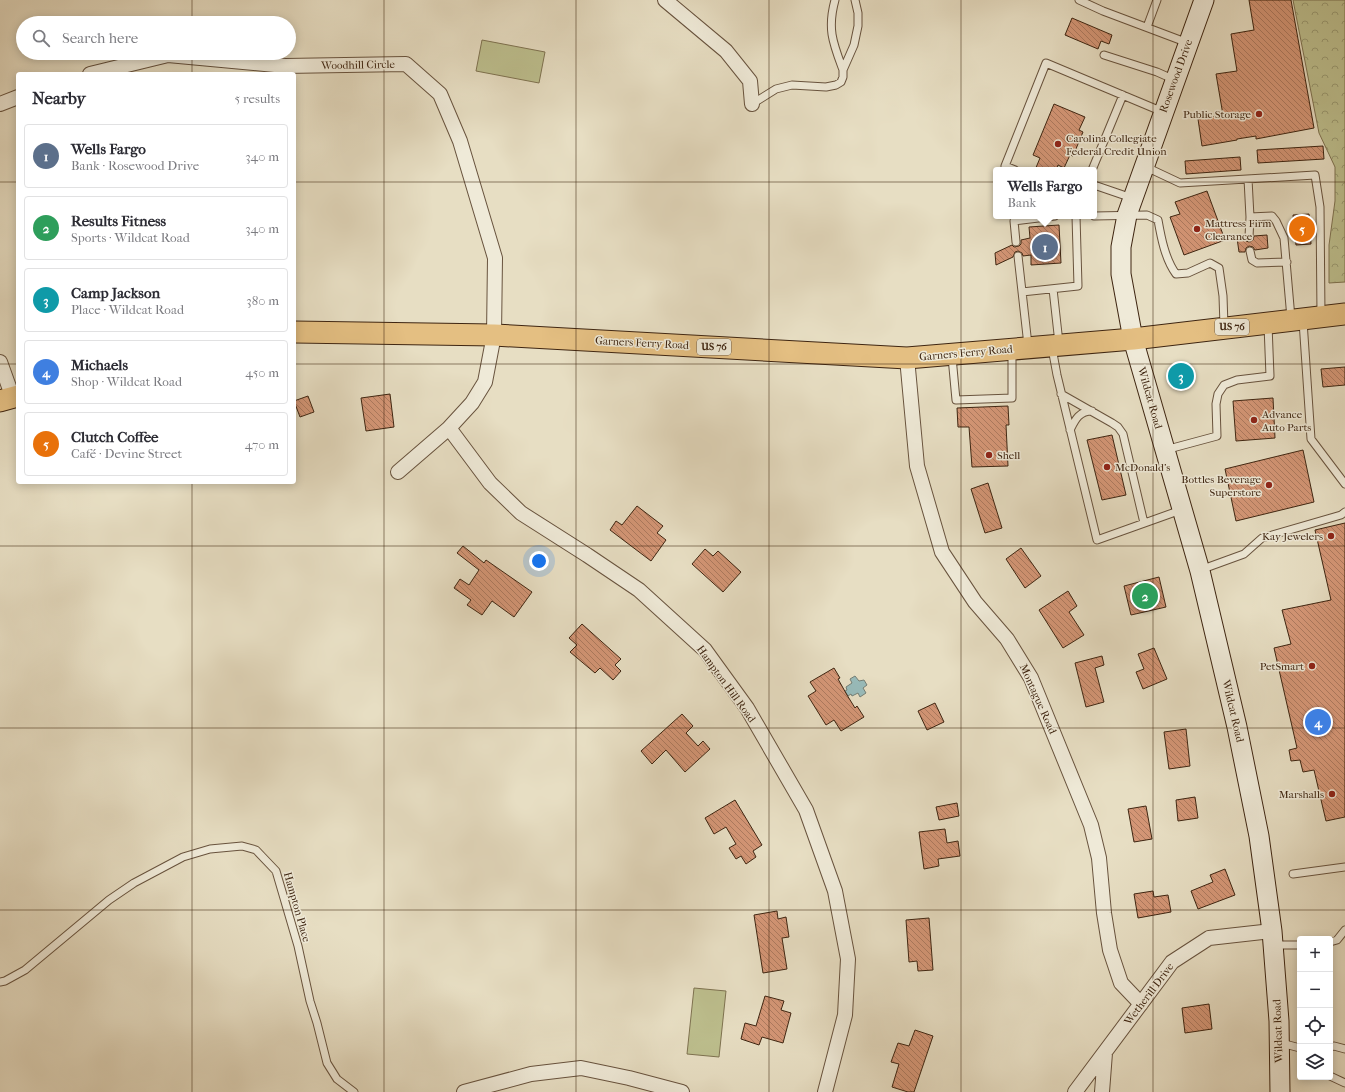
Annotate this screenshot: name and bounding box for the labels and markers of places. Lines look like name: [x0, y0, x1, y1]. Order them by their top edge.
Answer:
place label: Public Storage: [1183, 108, 1252, 121]
marker: Public Storage: [1254, 109, 1264, 119]
place label: Carolina Collegiate Federal Credit Union: [1066, 132, 1167, 158]
marker: Carolina Collegiate Federal Credit Union: [1053, 139, 1063, 149]
pin: 5: [1289, 214, 1315, 244]
place label: Mattress Firm Clearance: [1205, 217, 1272, 243]
marker: Mattress Firm Clearance: [1192, 224, 1202, 234]
pin: 1: [1032, 232, 1058, 262]
pin: 3: [1168, 361, 1194, 391]
place label: Advance Auto Parts: [1261, 408, 1311, 434]
marker: Advance Auto Parts: [1249, 415, 1259, 425]
place label: Shell: [997, 449, 1020, 462]
marker: Shell: [984, 450, 994, 460]
place label: McDonald's: [1115, 461, 1170, 474]
marker: McDonald's: [1102, 462, 1112, 472]
place label: Bottles Beverage Superstore: [1181, 473, 1262, 499]
marker: Bottles Beverage Superstore: [1264, 480, 1274, 490]
place label: Kay Jewelers: [1262, 530, 1323, 543]
marker: Kay Jewelers: [1326, 531, 1336, 541]
pin: 2: [1132, 581, 1158, 611]
place label: PetSmart: [1260, 660, 1304, 673]
marker: PetSmart: [1307, 661, 1317, 671]
pin: 4: [1305, 707, 1331, 737]
place label: Marshalls: [1279, 788, 1324, 801]
marker: Marshalls: [1327, 789, 1337, 799]

